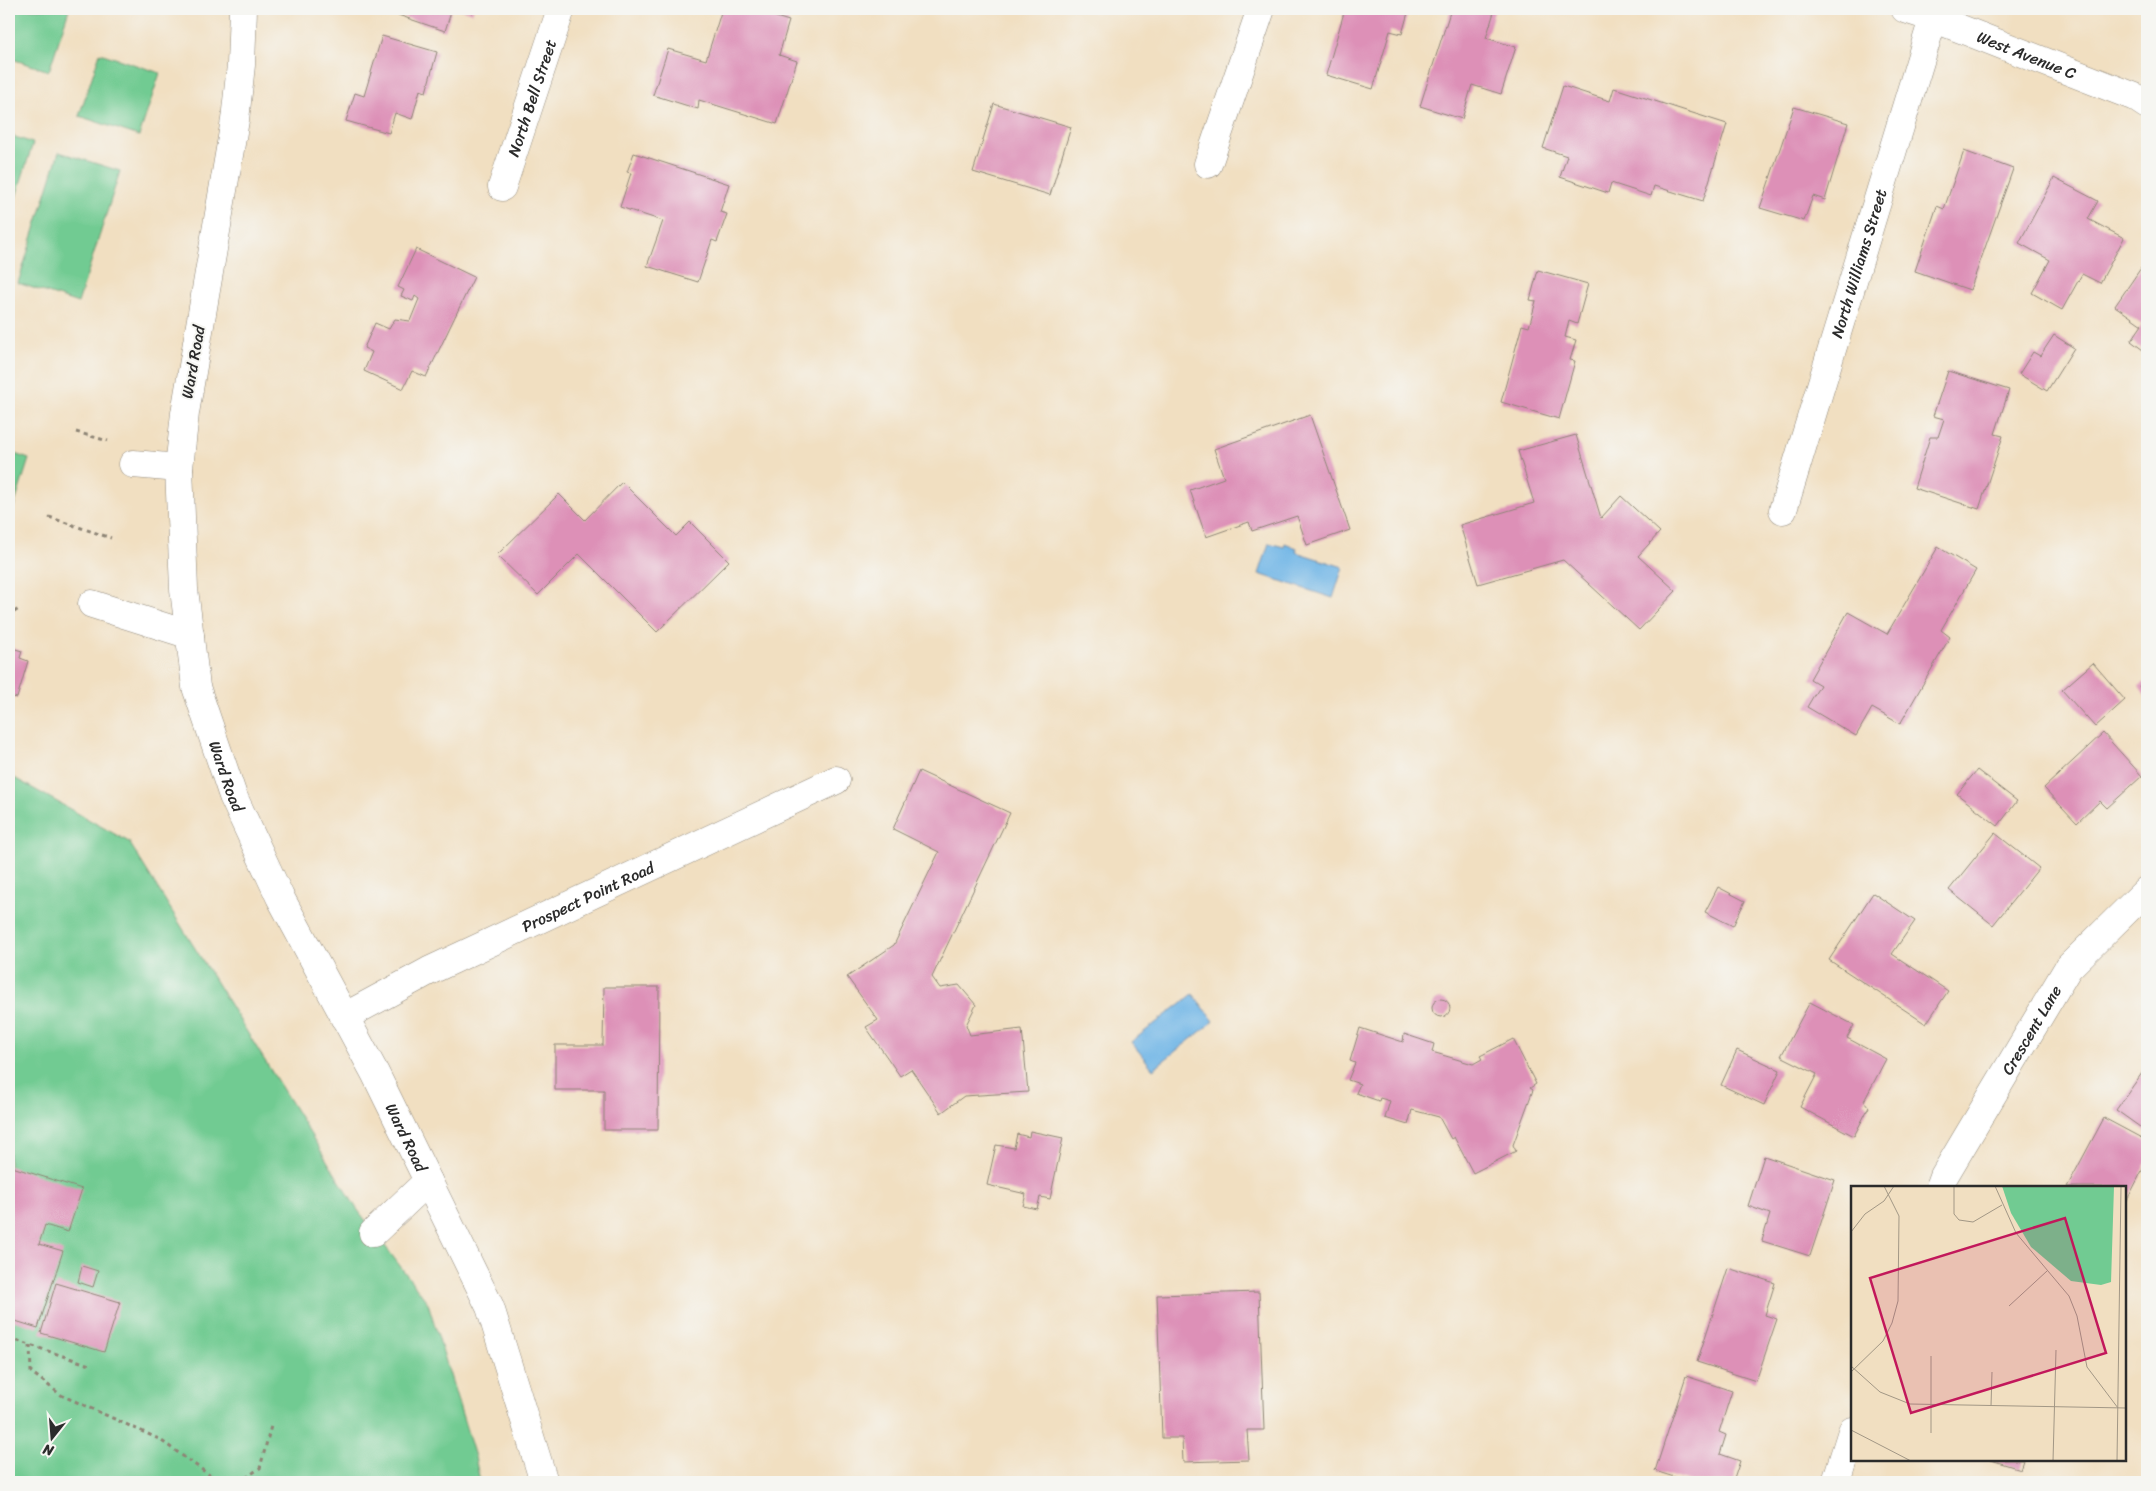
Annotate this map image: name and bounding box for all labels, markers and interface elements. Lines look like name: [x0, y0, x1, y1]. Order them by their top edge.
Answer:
street label: West Avenue C: [1973, 22, 2081, 87]
street label: North Bell Street: [499, 35, 565, 160]
street label: North Williams Street: [1822, 185, 1895, 342]
street label: Ward Road: [172, 322, 214, 401]
street label: Ward Road: [201, 737, 254, 818]
street label: Prospect Point Road: [516, 852, 660, 940]
street label: Crescent Lane: [1993, 979, 2069, 1080]
street label: Ward Road: [377, 1098, 437, 1178]
inset map: [1851, 1186, 2126, 1461]
north arrow: [28, 1414, 78, 1464]
text: N: [40, 1436, 58, 1464]

